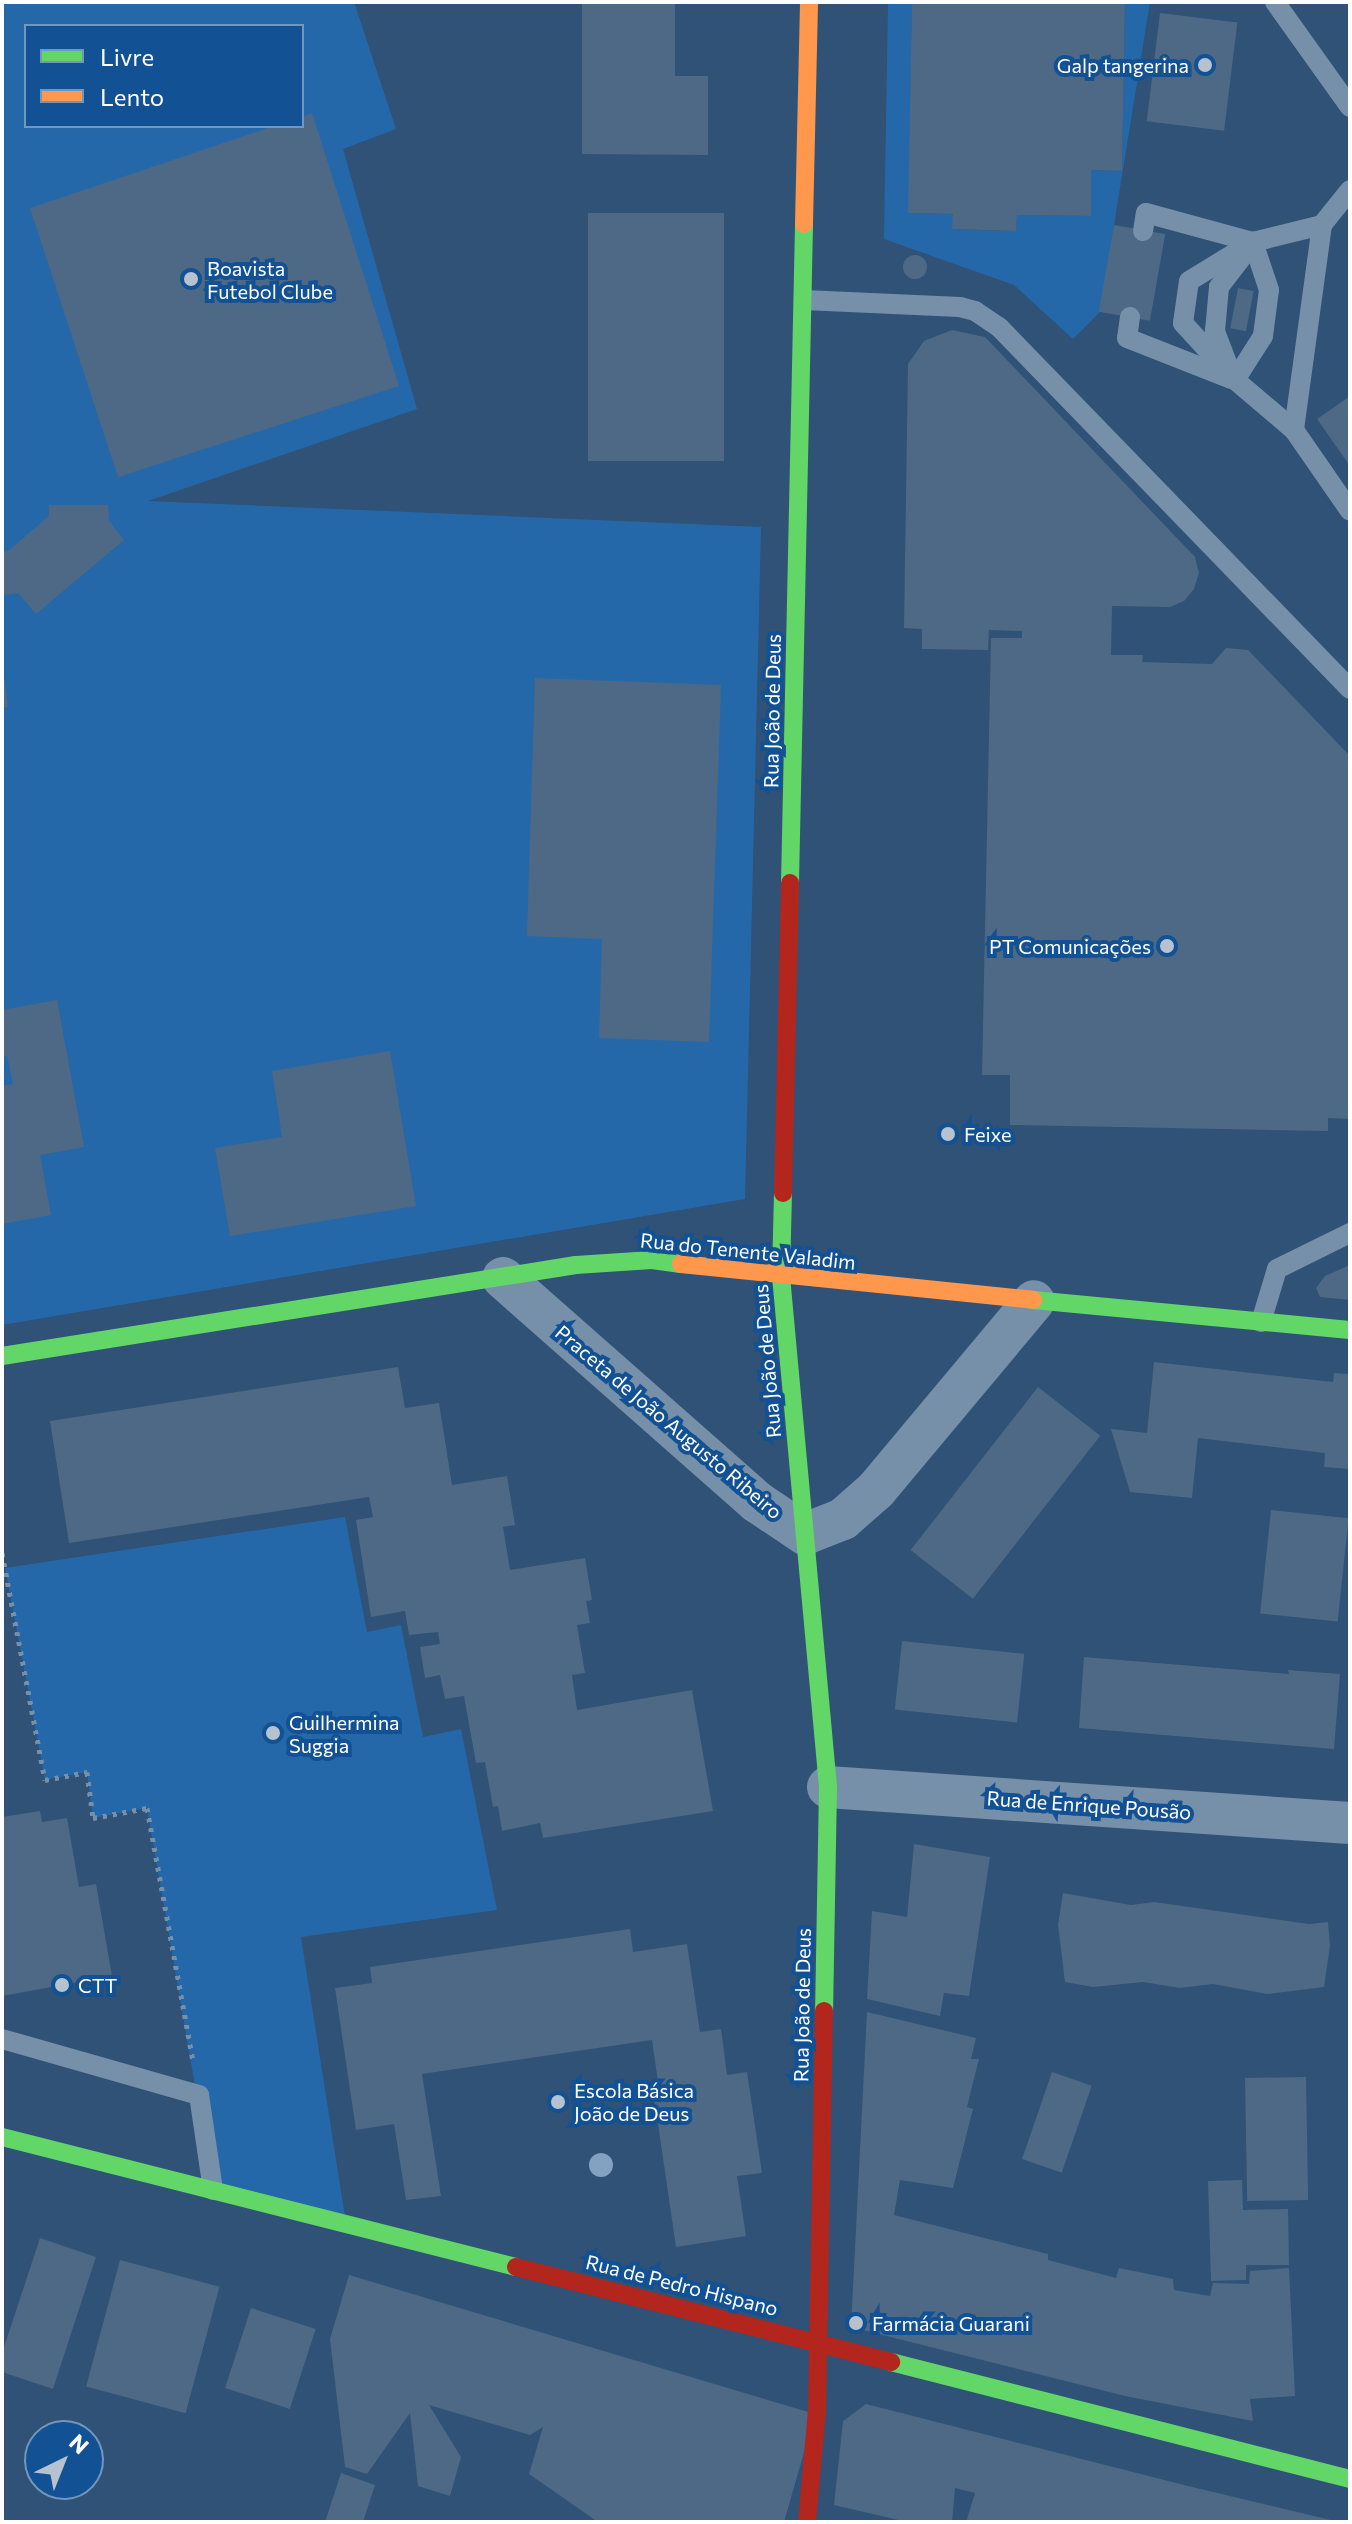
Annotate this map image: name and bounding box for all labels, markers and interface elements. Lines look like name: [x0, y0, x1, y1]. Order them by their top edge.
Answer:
legend: [24, 24, 304, 128]
text: Livre: [100, 42, 154, 71]
place label: Galp tangerina: [1057, 53, 1189, 77]
marker: Galp tangerina: [1196, 56, 1214, 74]
text: Lento: [100, 82, 164, 111]
place label: Boavista Futebol Clube: [207, 256, 333, 303]
marker: Boavista Futebol Clube: [182, 270, 200, 288]
street label: Rua João de Deus: [759, 634, 785, 788]
place label: PT Comunicações: [989, 934, 1151, 958]
marker: PT Comunicações: [1158, 937, 1176, 955]
place label: Feixe: [964, 1122, 1011, 1146]
marker: Feixe: [939, 1125, 957, 1143]
street label: Rua do Tenente Valadim: [639, 1228, 857, 1274]
street label: Rua João de Deus: [748, 1283, 786, 1439]
street label: Praceta de João Augusto Ribeiro: [551, 1320, 787, 1524]
place label: Guilhermina Suggia: [289, 1710, 400, 1757]
marker: Guilhermina Suggia: [264, 1724, 282, 1742]
street label: Rua de Enrique Pousão: [986, 1786, 1192, 1824]
street label: Rua João de Deus: [789, 1928, 815, 2082]
place label: CTT: [78, 1973, 117, 1997]
marker: CTT: [53, 1976, 71, 1994]
place label: Escola Básica João de Deus: [574, 2078, 694, 2125]
marker: Escola Básica João de Deus: [549, 2093, 567, 2111]
street label: Rua de Pedro Hispano: [583, 2249, 781, 2321]
place label: Farmácia Guarani: [872, 2311, 1030, 2335]
marker: Farmácia Guarani: [847, 2314, 865, 2332]
north arrow: [24, 2420, 104, 2500]
text: N: [64, 2428, 95, 2459]

